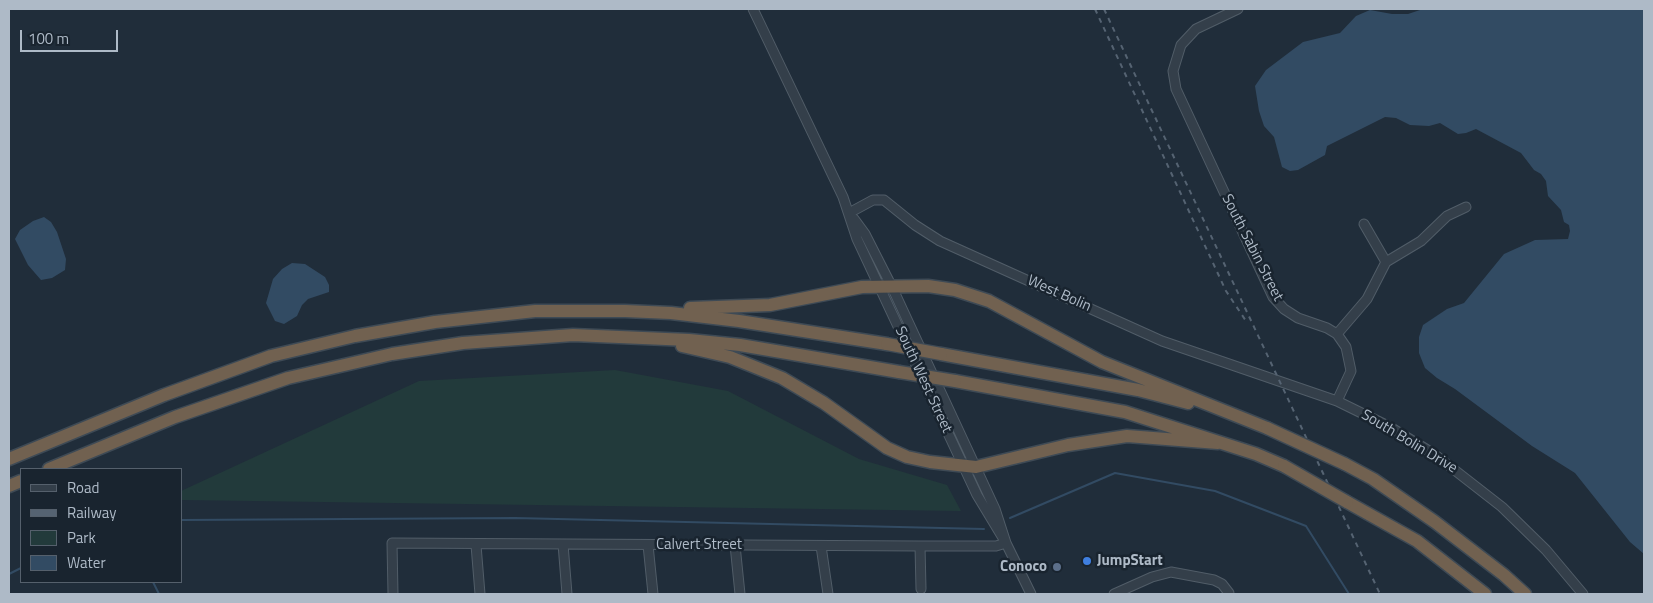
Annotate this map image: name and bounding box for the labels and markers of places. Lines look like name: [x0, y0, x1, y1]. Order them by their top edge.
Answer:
place label: JumpStart: [1097, 552, 1163, 570]
marker: JumpStart: [1081, 555, 1093, 567]
place label: Conoco: [1000, 558, 1047, 576]
marker: Conoco: [1051, 561, 1063, 573]

